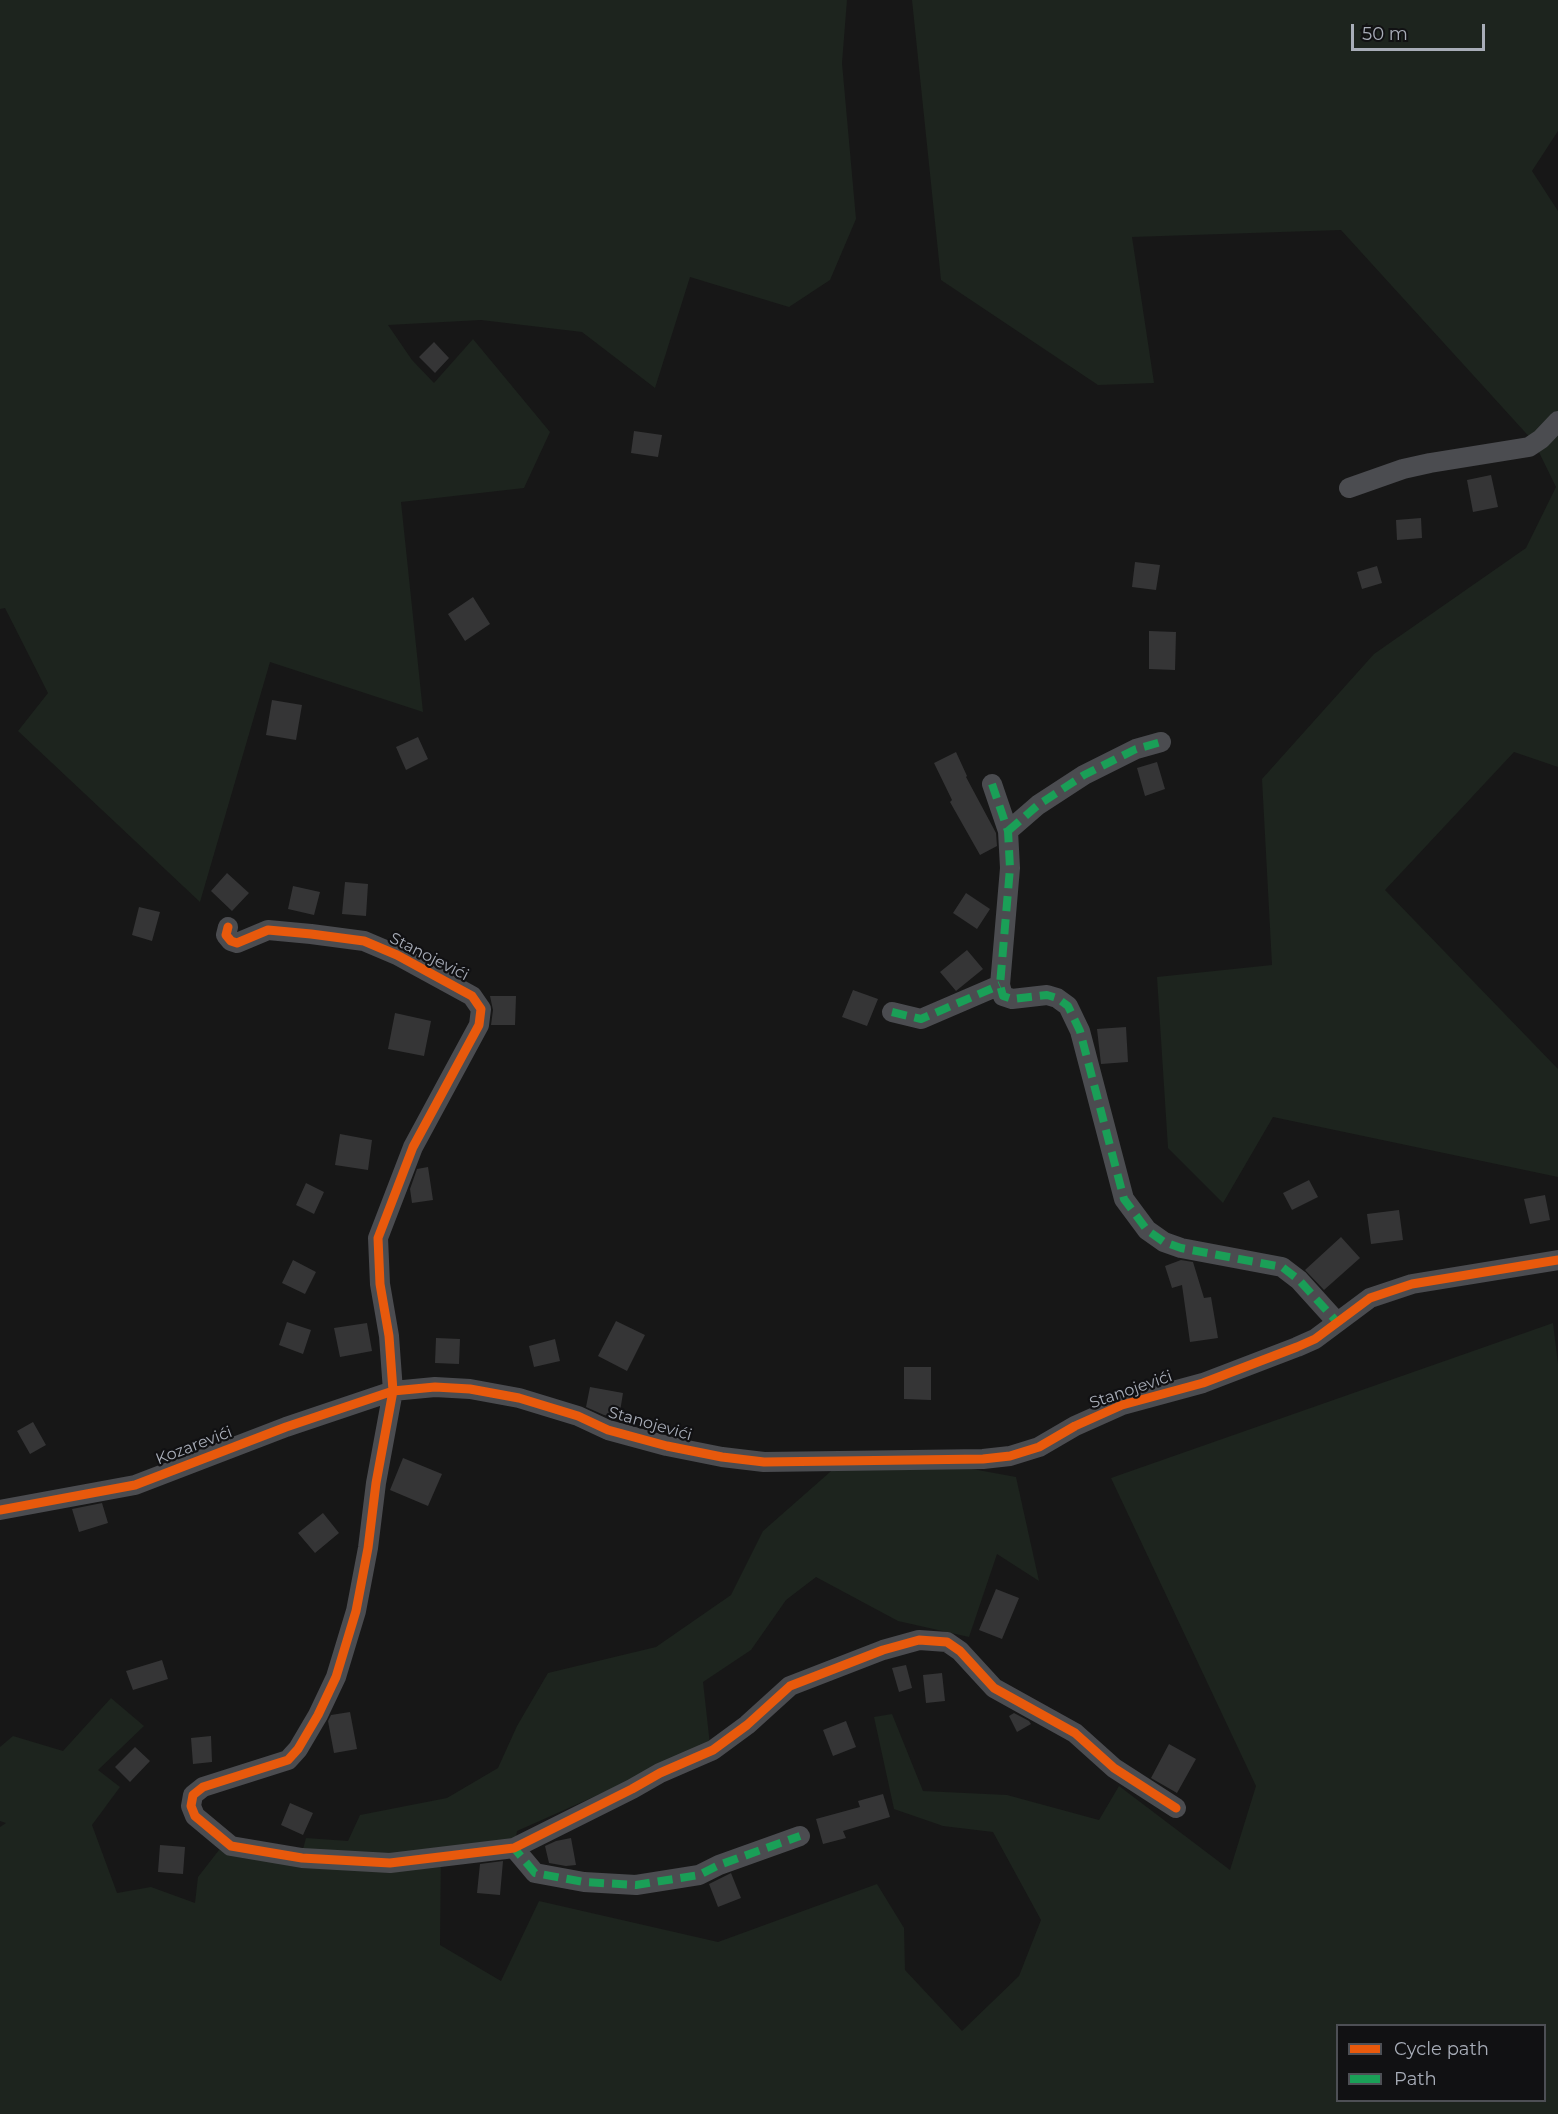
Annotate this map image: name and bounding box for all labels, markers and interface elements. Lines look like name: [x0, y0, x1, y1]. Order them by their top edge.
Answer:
scale bar: [1354, 12, 1488, 50]
text: 50 m: [1362, 23, 1408, 45]
street label: Stanojevići: [386, 929, 472, 985]
street label: Stanojevići: [1087, 1367, 1175, 1413]
street label: Stanojevići: [606, 1403, 694, 1445]
street label: Kozarevići: [153, 1423, 235, 1469]
legend: [1336, 2024, 1546, 2102]
text: Cycle path: [1394, 2038, 1489, 2060]
text: Path: [1394, 2068, 1437, 2090]

